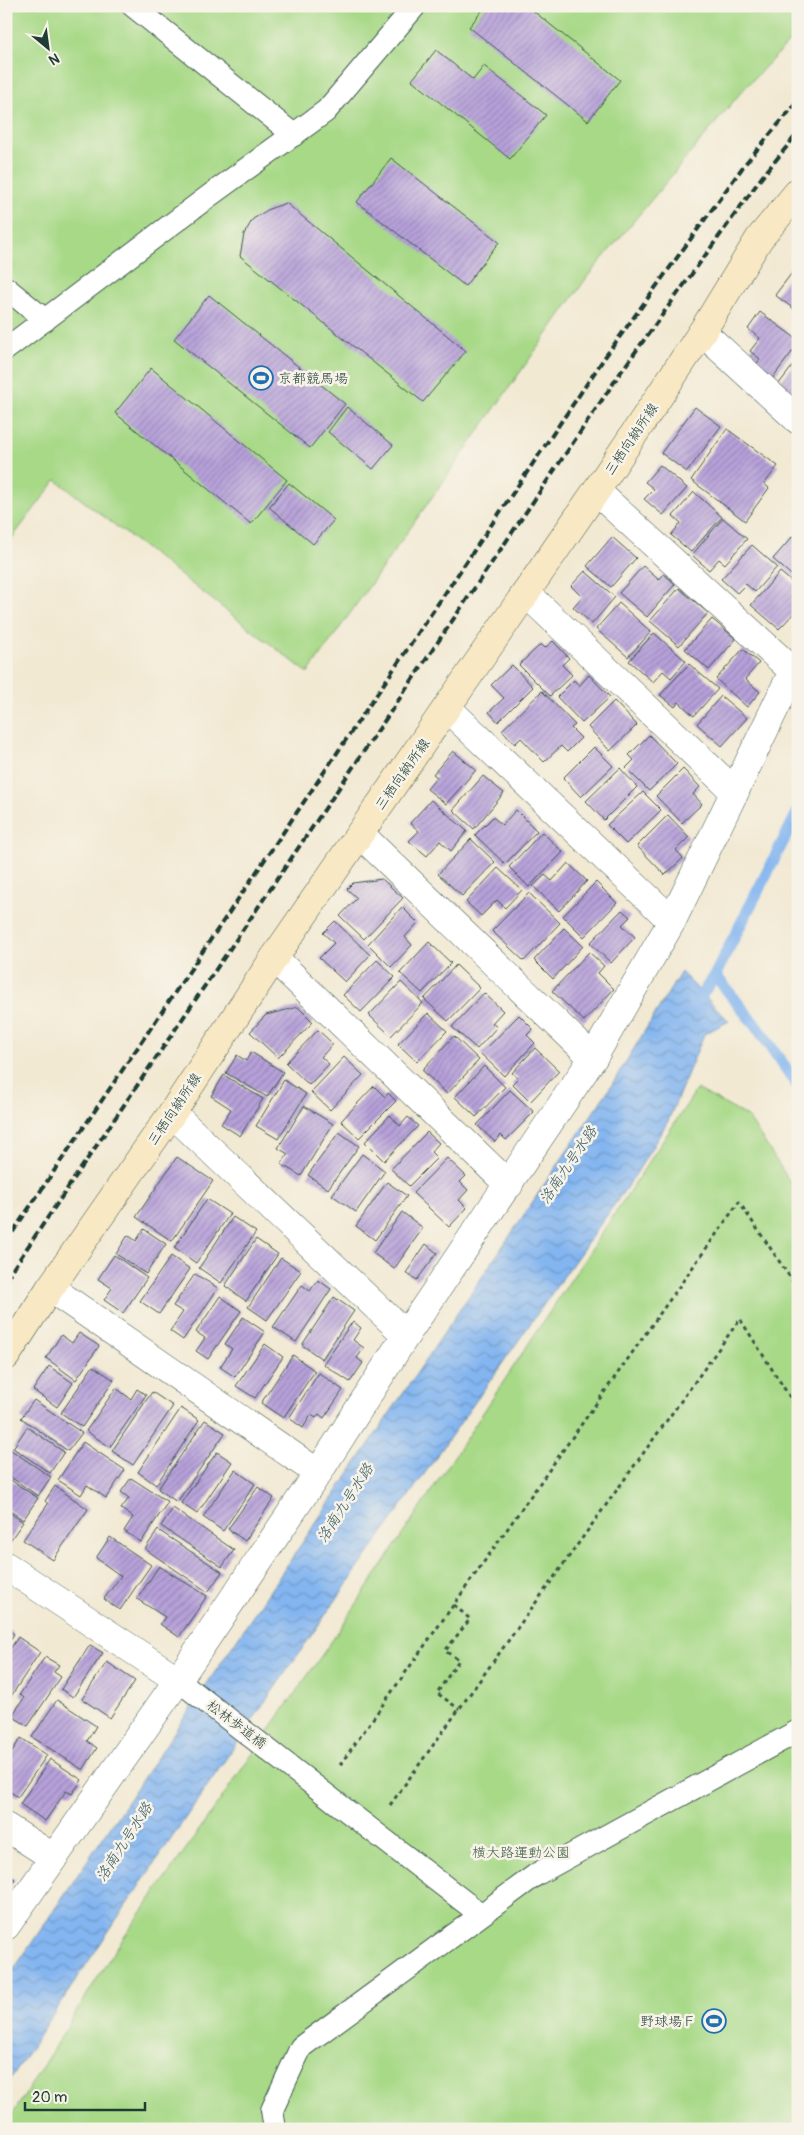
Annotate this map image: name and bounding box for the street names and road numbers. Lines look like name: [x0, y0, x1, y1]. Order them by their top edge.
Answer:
street label: 三栖向納所線: [601, 400, 662, 479]
street label: 三栖向納所線: [371, 735, 433, 814]
street label: 三栖向納所線: [144, 1070, 205, 1149]
street label: 松林歩道橋: [204, 1697, 270, 1752]

